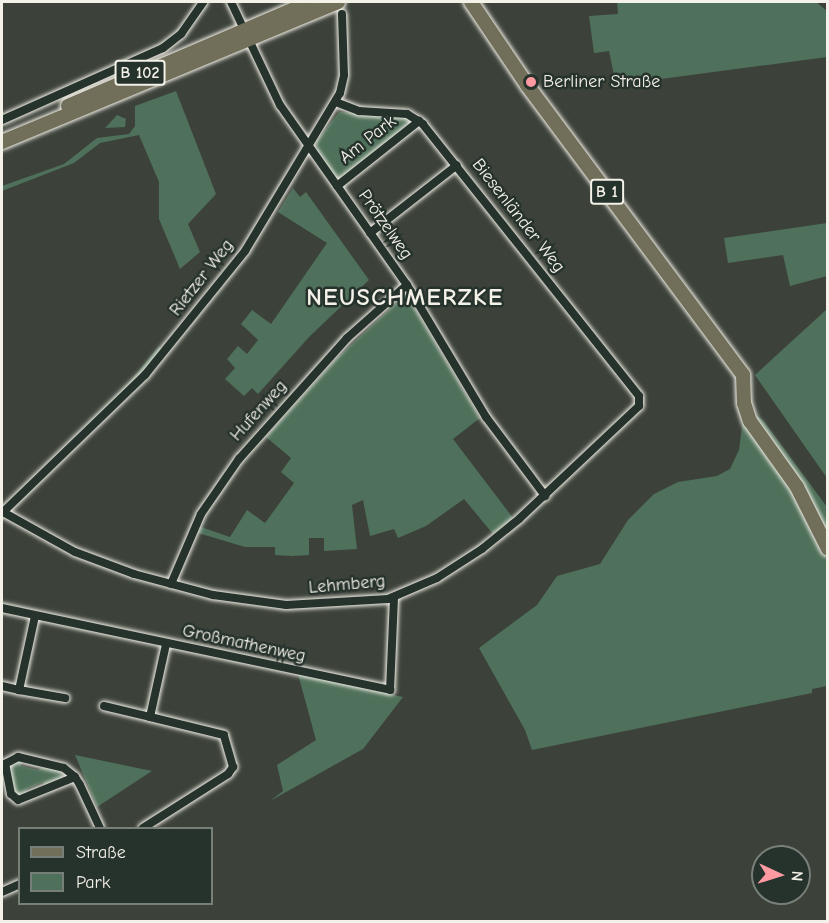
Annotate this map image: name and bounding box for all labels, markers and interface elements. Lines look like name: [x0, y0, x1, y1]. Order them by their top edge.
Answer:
road number: B 102: [114, 60, 166, 86]
place label: Berliner Straße: [543, 71, 660, 93]
marker: Berliner Straße: [524, 75, 538, 89]
street label: Am Park: [335, 111, 401, 169]
street label: Biesenländer Weg: [467, 155, 569, 277]
road number: B 1: [589, 179, 625, 205]
street label: Prötzelweg: [353, 186, 417, 264]
street label: Rietzer Weg: [165, 235, 239, 321]
district label: NEUSCHMERZKE: [306, 284, 504, 312]
street label: Hufenweg: [226, 376, 292, 446]
street label: Lehmberg: [308, 571, 386, 599]
street label: Großmathenweg: [180, 620, 308, 668]
legend: [18, 827, 213, 905]
text: Straße: [76, 842, 126, 863]
north arrow: [751, 845, 811, 905]
text: N: [788, 870, 806, 882]
text: Park: [76, 872, 110, 893]

